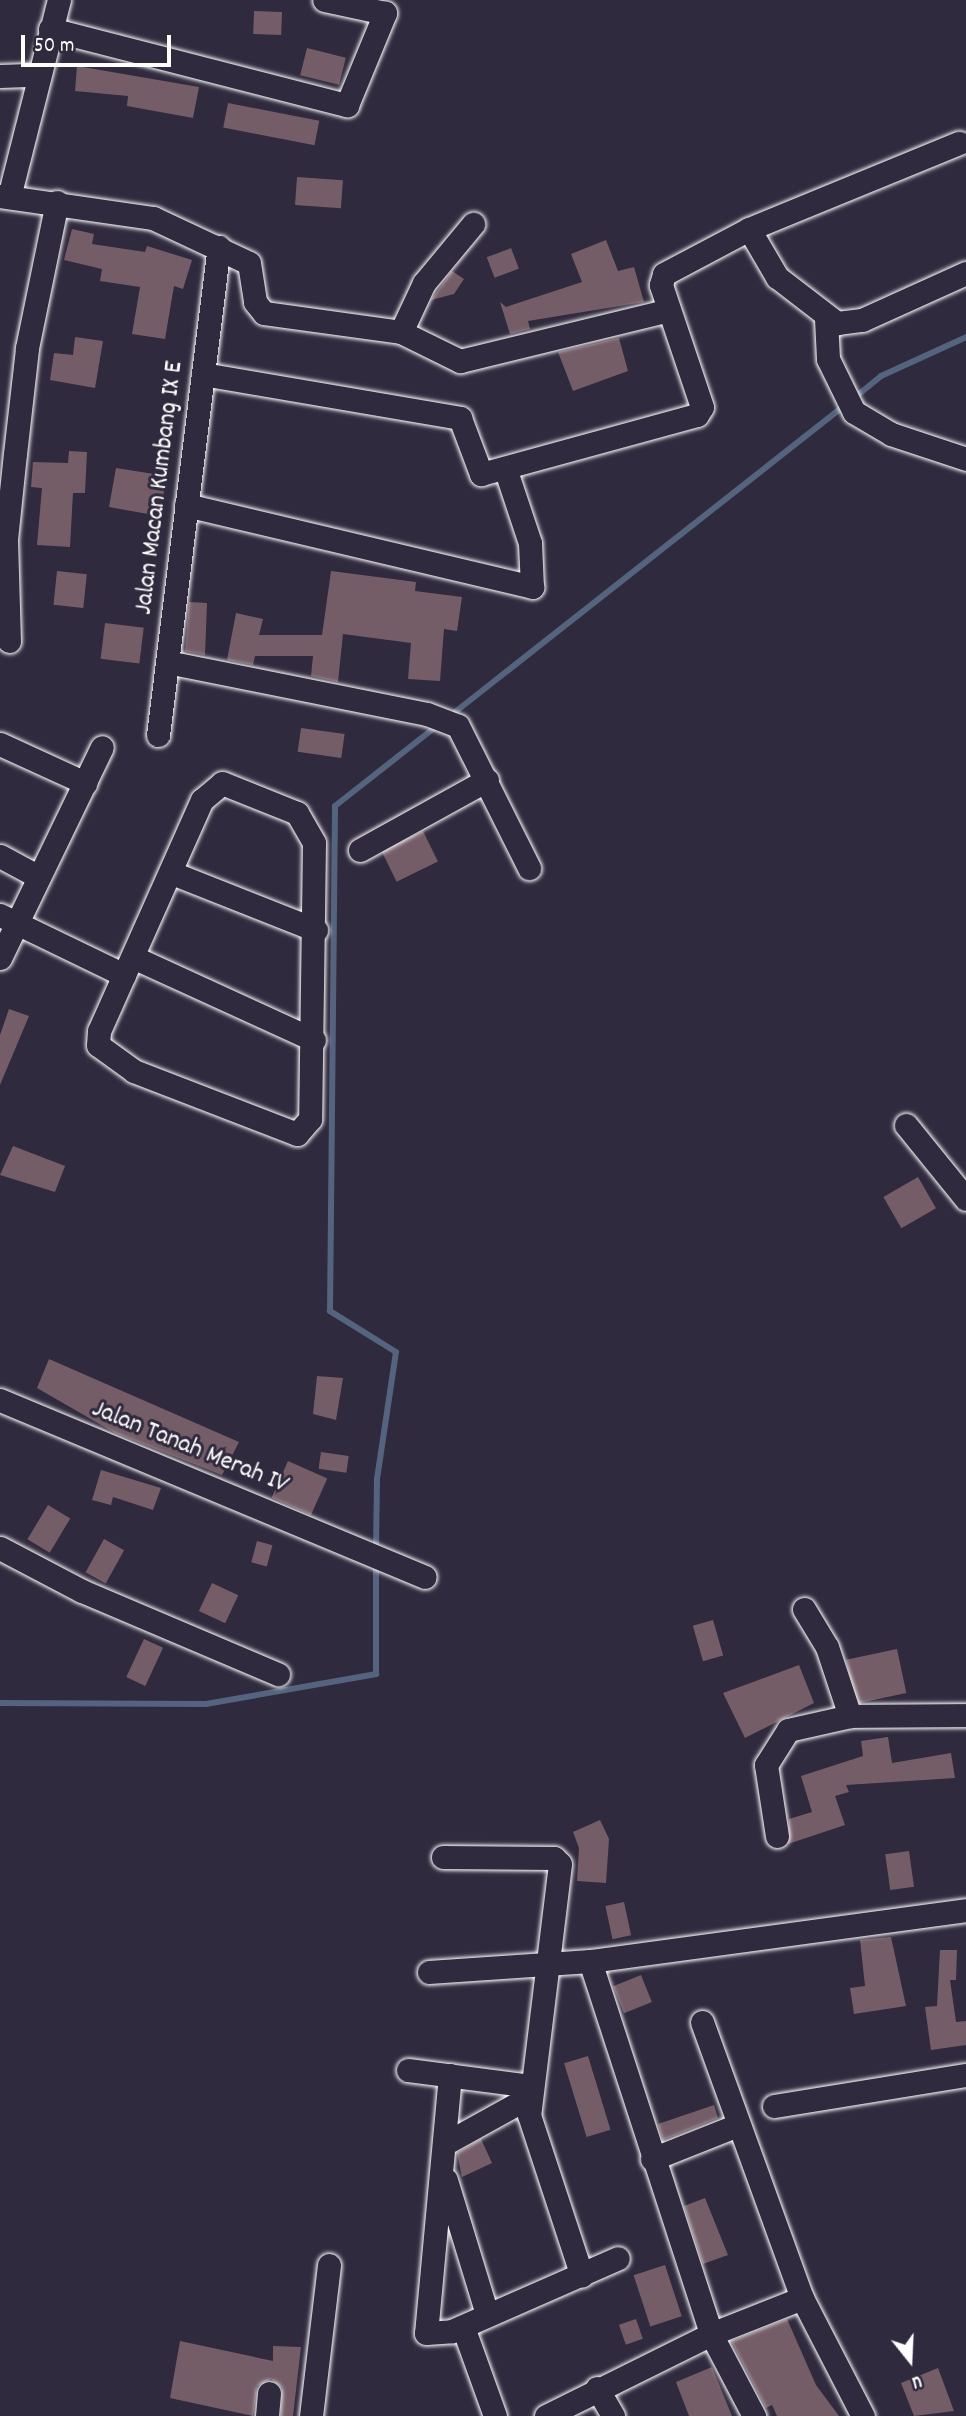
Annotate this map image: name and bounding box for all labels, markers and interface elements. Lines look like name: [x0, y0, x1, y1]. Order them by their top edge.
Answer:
scale bar: [24, 21, 175, 65]
text: 50 m: [34, 32, 74, 62]
street label: Jalan Macan Kumbang IX E: [129, 360, 191, 616]
street label: Jalan Tanah Merah IV: [87, 1394, 293, 1502]
north arrow: [875, 2325, 945, 2395]
text: U: [908, 2366, 925, 2395]

